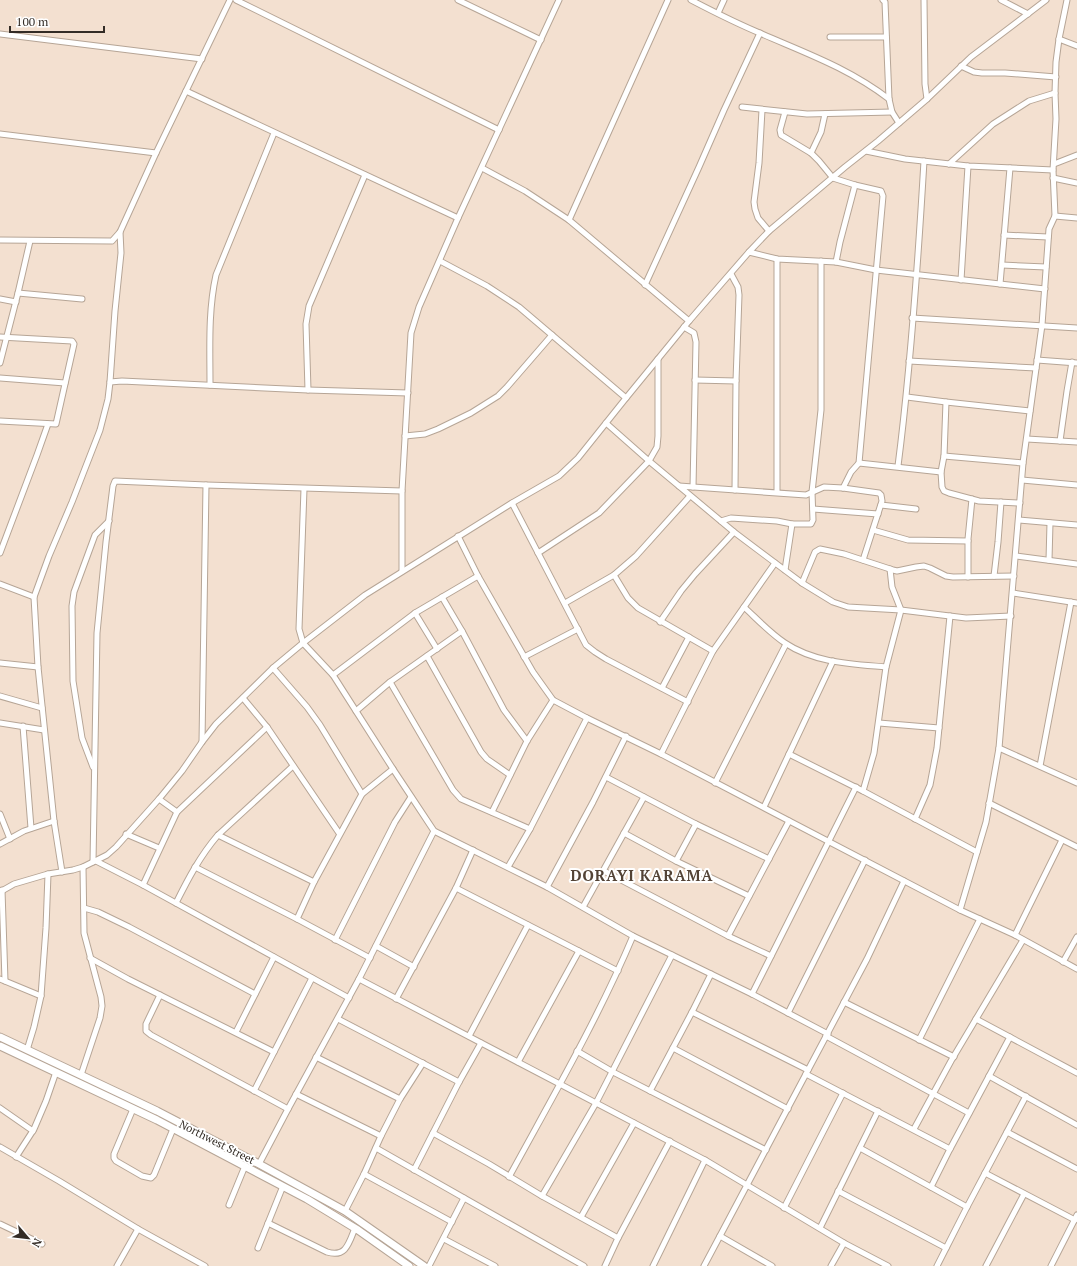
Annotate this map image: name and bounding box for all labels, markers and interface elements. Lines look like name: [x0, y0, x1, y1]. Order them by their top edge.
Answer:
scale bar: [10, 8, 104, 34]
text: 100 m: [16, 14, 49, 29]
district label: DORAYI KARAMA: [570, 865, 714, 885]
street label: Northwest Street: [177, 1117, 257, 1167]
north arrow: [8, 1218, 48, 1258]
text: N: [28, 1236, 45, 1250]

